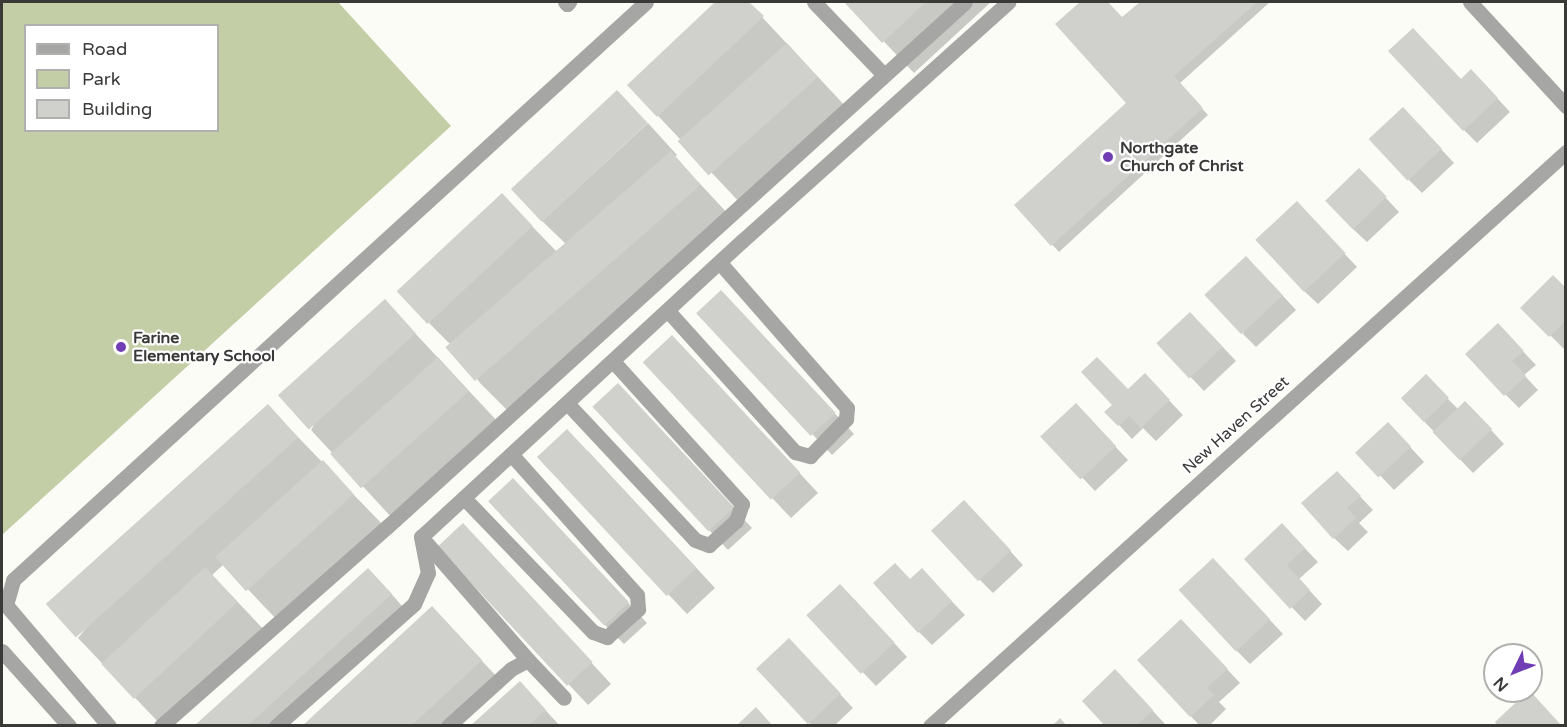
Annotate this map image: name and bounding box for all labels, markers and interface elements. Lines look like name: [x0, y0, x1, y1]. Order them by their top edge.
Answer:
legend: [24, 24, 219, 132]
text: Road: [82, 38, 127, 60]
text: Park: [82, 68, 120, 90]
text: Building: [82, 98, 152, 120]
place label: Northgate Church of Christ: [1120, 138, 1243, 176]
marker: Northgate Church of Christ: [1101, 150, 1115, 164]
place label: Farine Elementary School: [133, 328, 275, 366]
marker: Farine Elementary School: [114, 340, 128, 354]
street label: New Haven Street: [1179, 372, 1293, 478]
north arrow: [1483, 643, 1543, 703]
text: N: [1490, 672, 1513, 695]

